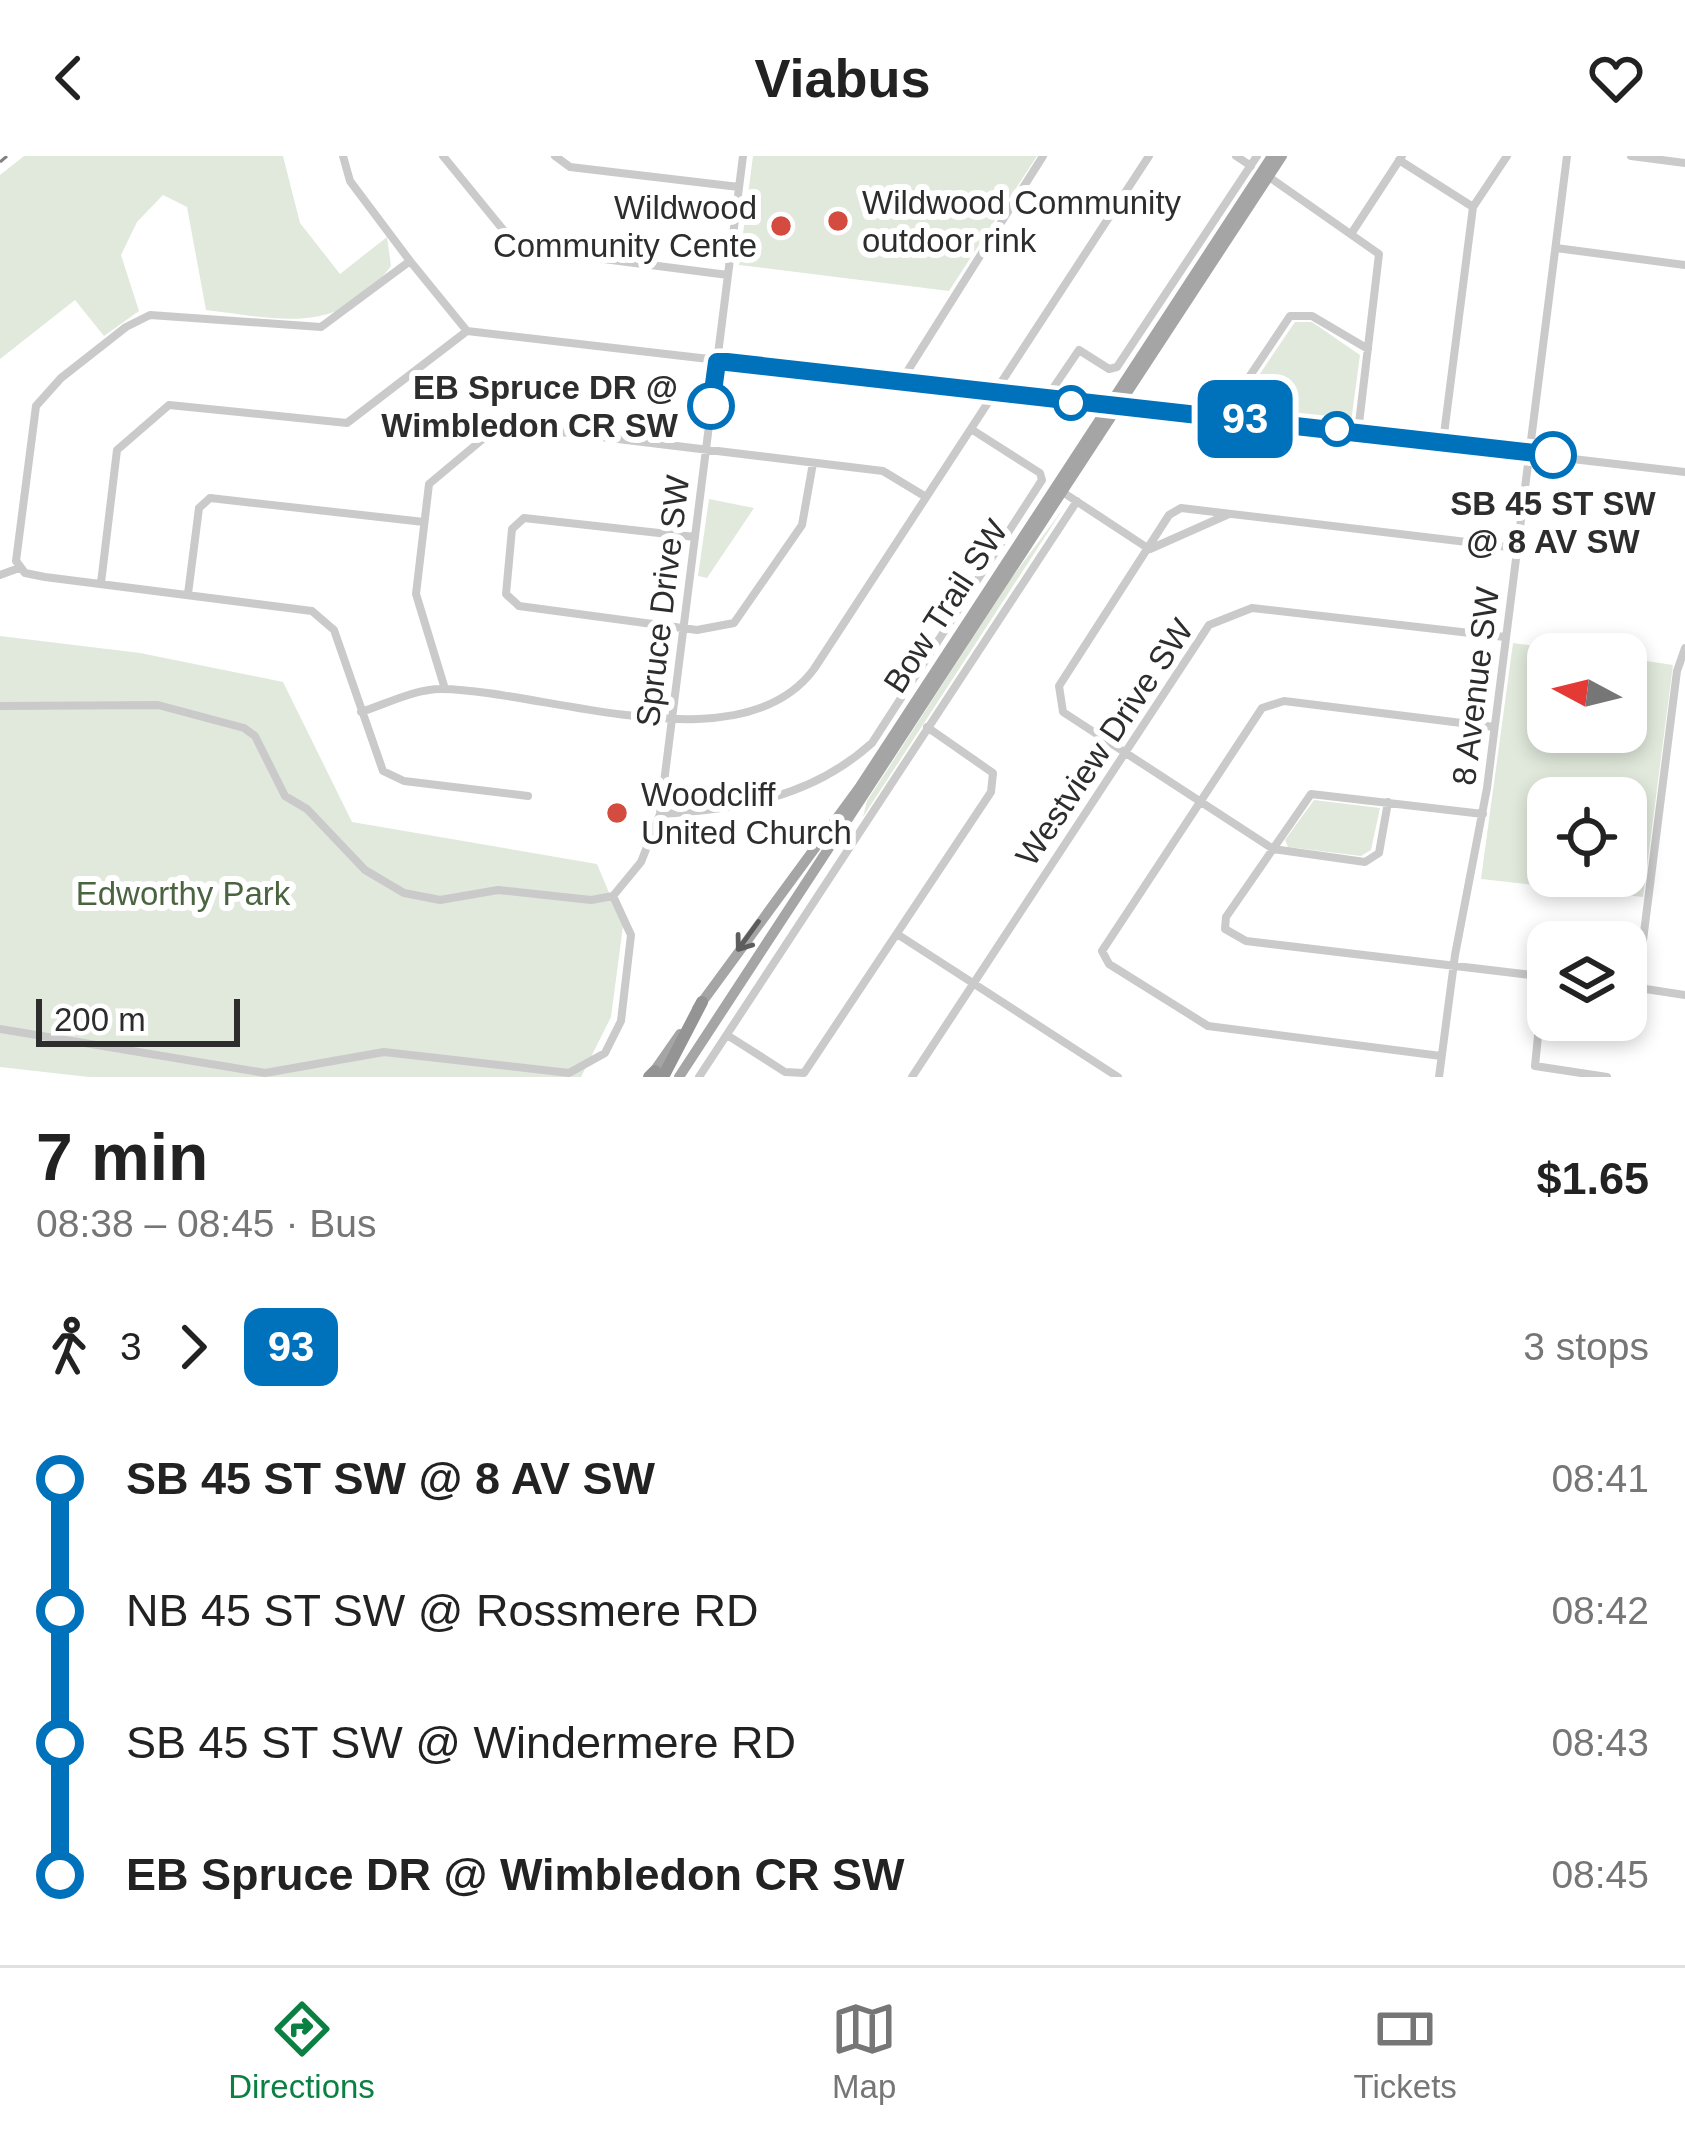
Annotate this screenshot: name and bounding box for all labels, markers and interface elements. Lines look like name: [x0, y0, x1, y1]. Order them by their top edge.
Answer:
icon: back: [36, 45, 102, 111]
icon: heart: [1583, 45, 1649, 111]
text: Viabus: [754, 48, 931, 108]
place label: Wildwood Community outdoor rink: [862, 184, 1182, 259]
place label: Wildwood Community Cente: [493, 189, 757, 264]
marker: Wildwood Community outdoor rink: [825, 208, 851, 234]
marker: Wildwood Community Cente: [768, 213, 794, 239]
place label: EB Spruce DR @ Wimbledon CR SW: [381, 369, 679, 444]
line badge: 93: [1191, 380, 1299, 458]
marker: EB Spruce DR @ Wimbledon CR SW: [689, 384, 733, 428]
unlabelled marker: [1055, 387, 1087, 419]
text: 93: [1222, 395, 1268, 442]
unlabelled marker: [1321, 413, 1353, 445]
marker: SB 45 ST SW @ 8 AV SW: [1531, 433, 1575, 477]
street label: Spruce Drive SW: [629, 472, 696, 729]
place label: SB 45 ST SW @ 8 AV SW: [1450, 485, 1657, 560]
street label: Bow Trail SW: [876, 512, 1015, 699]
street label: 8 Avenue SW: [1445, 584, 1506, 787]
street label: Westview Drive SW: [1008, 611, 1201, 872]
north arrow: [1527, 633, 1647, 753]
map controls: [1527, 633, 1647, 1041]
place label: Woodcliff United Church: [641, 776, 852, 851]
button: locate: [1527, 777, 1647, 897]
marker: Woodcliff United Church: [604, 800, 630, 826]
park label: Edworthy Park: [76, 875, 291, 912]
one-way arrow: [736, 919, 761, 952]
button: layers: [1527, 921, 1647, 1041]
scale bar: [36, 993, 240, 1046]
text: 200 m: [54, 1001, 146, 1038]
text: 7 min: [36, 1120, 208, 1194]
text: $1.65: [1536, 1153, 1649, 1204]
text: 08:38 – 08:45 · Bus: [36, 1202, 376, 1245]
icon: walk: [36, 1314, 102, 1380]
icon: forward: [160, 1314, 226, 1380]
text: 93: [268, 1323, 314, 1370]
text: 3: [120, 1325, 142, 1368]
text: 3 stops: [1523, 1325, 1649, 1368]
text: SB 45 ST SW @ 8 AV SW: [126, 1453, 655, 1504]
text: 08:41: [1551, 1457, 1649, 1500]
text: NB 45 ST SW @ Rossmere RD: [126, 1585, 758, 1636]
text: 08:42: [1551, 1589, 1649, 1632]
text: SB 45 ST SW @ Windermere RD: [126, 1717, 796, 1768]
text: 08:43: [1551, 1721, 1649, 1764]
text: EB Spruce DR @ Wimbledon CR SW: [126, 1849, 905, 1900]
text: 08:45: [1551, 1853, 1649, 1896]
tab: Directions: [228, 1996, 375, 2106]
tab: Map: [831, 1996, 897, 2106]
tab: Tickets: [1354, 1996, 1457, 2106]

